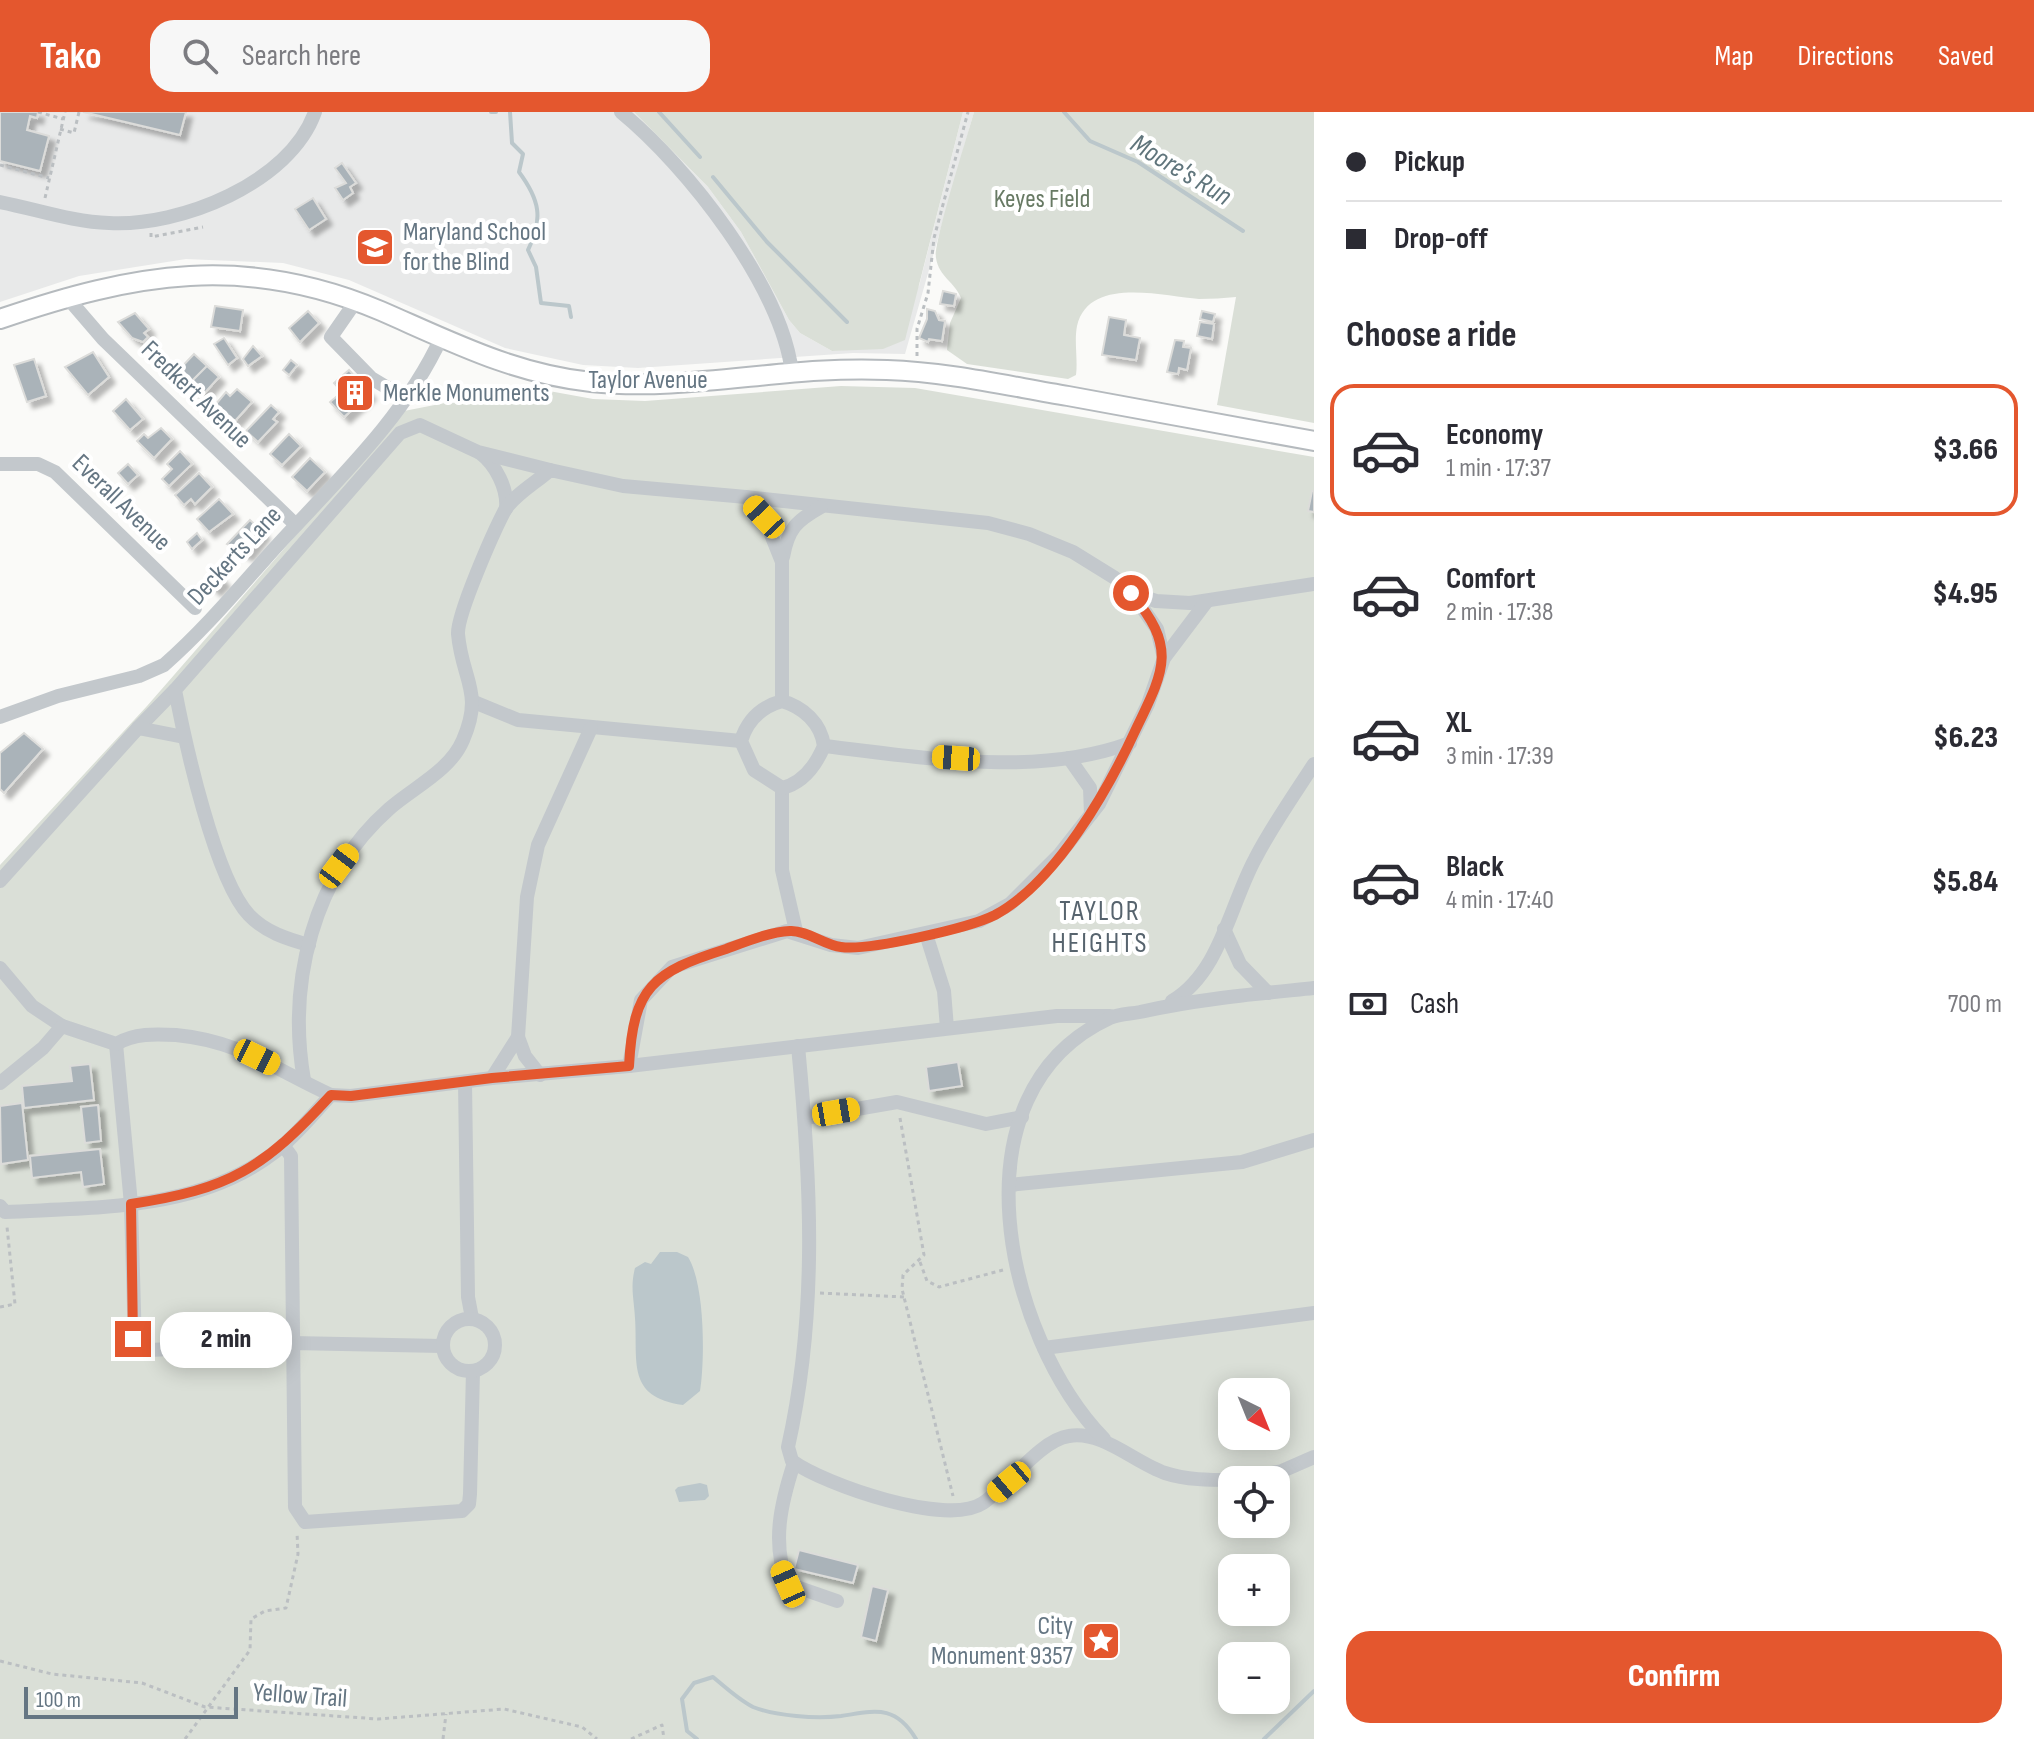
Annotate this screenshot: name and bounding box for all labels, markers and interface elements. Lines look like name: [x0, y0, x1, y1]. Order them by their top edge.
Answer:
search box: [150, 20, 710, 92]
text: Tako: [40, 34, 102, 79]
icon: search: [178, 34, 222, 78]
text: Search here: [242, 38, 361, 74]
text: Map: [1715, 40, 1754, 73]
text: Directions: [1798, 40, 1894, 73]
text: Saved: [1938, 40, 1994, 73]
water label: Moore's Run: [1125, 127, 1238, 213]
text: Pickup: [1394, 144, 1465, 180]
park label: Keyes Field: [994, 184, 1090, 215]
place label: Maryland School for the Blind: [403, 217, 546, 278]
text: Drop-off: [1394, 221, 1488, 257]
school or university icon: Maryland School for the Blind: [354, 226, 396, 268]
text: Choose a ride: [1346, 314, 1517, 357]
street label: Fredkert Avenue: [134, 335, 258, 455]
street label: Taylor Avenue: [588, 365, 708, 396]
building icon: Merkle Monuments: [334, 372, 376, 414]
place label: Merkle Monuments: [383, 378, 549, 409]
icon: car: [1350, 414, 1422, 486]
text: Economy: [1446, 417, 1543, 453]
text: $3.66: [1933, 432, 1998, 468]
street label: Everall Avenue: [65, 448, 177, 558]
text: 1 min · 17:37: [1446, 453, 1551, 484]
car: [739, 491, 789, 543]
street label: Deckerts Lane: [181, 500, 289, 612]
icon: car: [1350, 558, 1422, 630]
text: Comfort: [1446, 561, 1536, 597]
route start: [1113, 575, 1149, 611]
text: $4.95: [1933, 576, 1998, 612]
text: 2 min · 17:38: [1446, 597, 1553, 628]
icon: car: [1350, 702, 1422, 774]
text: XL: [1446, 705, 1472, 741]
text: $6.23: [1933, 720, 1998, 756]
text: 3 min · 17:39: [1446, 741, 1554, 772]
car: [931, 744, 981, 772]
car: [315, 840, 363, 892]
icon: car: [1350, 846, 1422, 918]
text: Black: [1446, 849, 1504, 885]
text: $5.84: [1932, 864, 1998, 900]
text: 4 min · 17:40: [1446, 885, 1554, 916]
district label: TAYLOR HEIGHTS: [1052, 895, 1148, 960]
icon: cash: [1346, 982, 1390, 1026]
text: Cash: [1410, 986, 1459, 1022]
text: 700 m: [1948, 989, 2002, 1020]
car: [230, 1036, 284, 1078]
car: [810, 1096, 862, 1128]
callout: 2 min: [161, 1311, 293, 1367]
route end: [115, 1321, 151, 1357]
text: 2 min: [201, 1324, 251, 1355]
north arrow: [1218, 1378, 1290, 1450]
map controls: [1218, 1378, 1290, 1714]
car: [983, 1457, 1035, 1507]
button: locate: [1218, 1466, 1290, 1538]
button: +: [1218, 1554, 1290, 1626]
car: [767, 1557, 809, 1611]
place label: City Monument 9357: [931, 1611, 1074, 1672]
place icon: City Monument 9357: [1080, 1620, 1122, 1662]
button: Confirm: [1346, 1631, 2002, 1723]
button: −: [1218, 1642, 1290, 1714]
street label: Yellow Trail: [252, 1677, 348, 1715]
scale bar: [24, 1683, 238, 1719]
text: 100 m: [36, 1687, 81, 1714]

